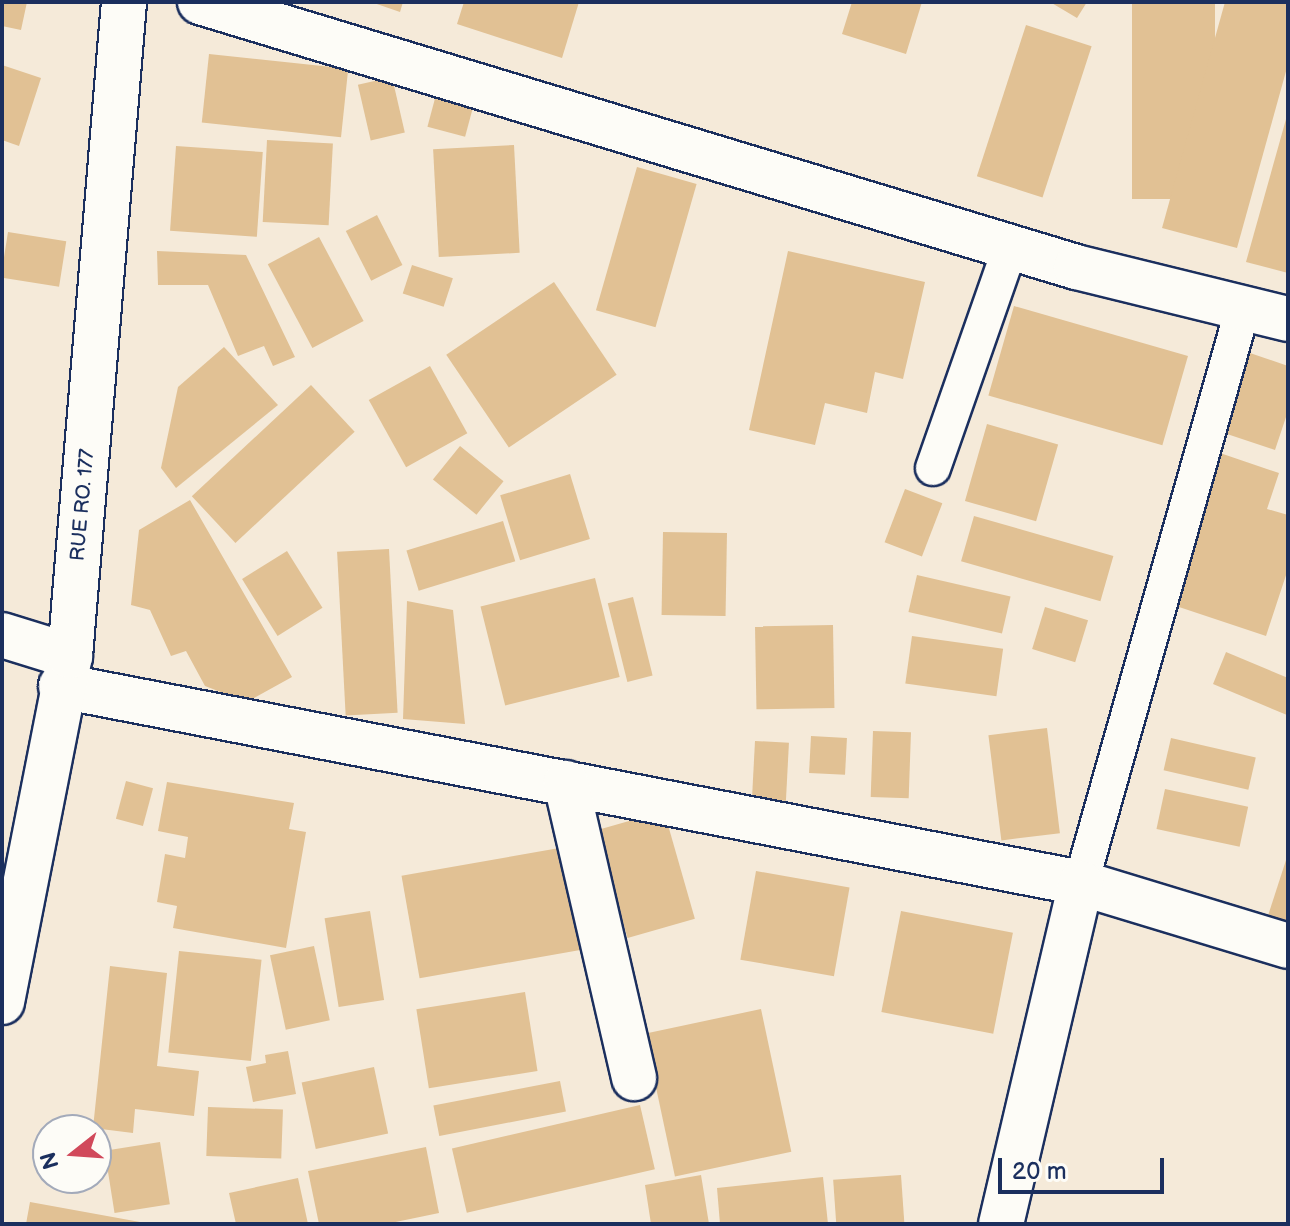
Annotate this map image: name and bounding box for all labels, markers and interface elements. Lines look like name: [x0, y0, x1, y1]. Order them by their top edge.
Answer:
street label: RUE RO. 177: [66, 448, 100, 562]
north arrow: [32, 1114, 112, 1194]
scale bar: [1002, 1142, 1168, 1192]
text: N: [35, 1149, 66, 1172]
text: 20 m: [1012, 1157, 1067, 1186]

